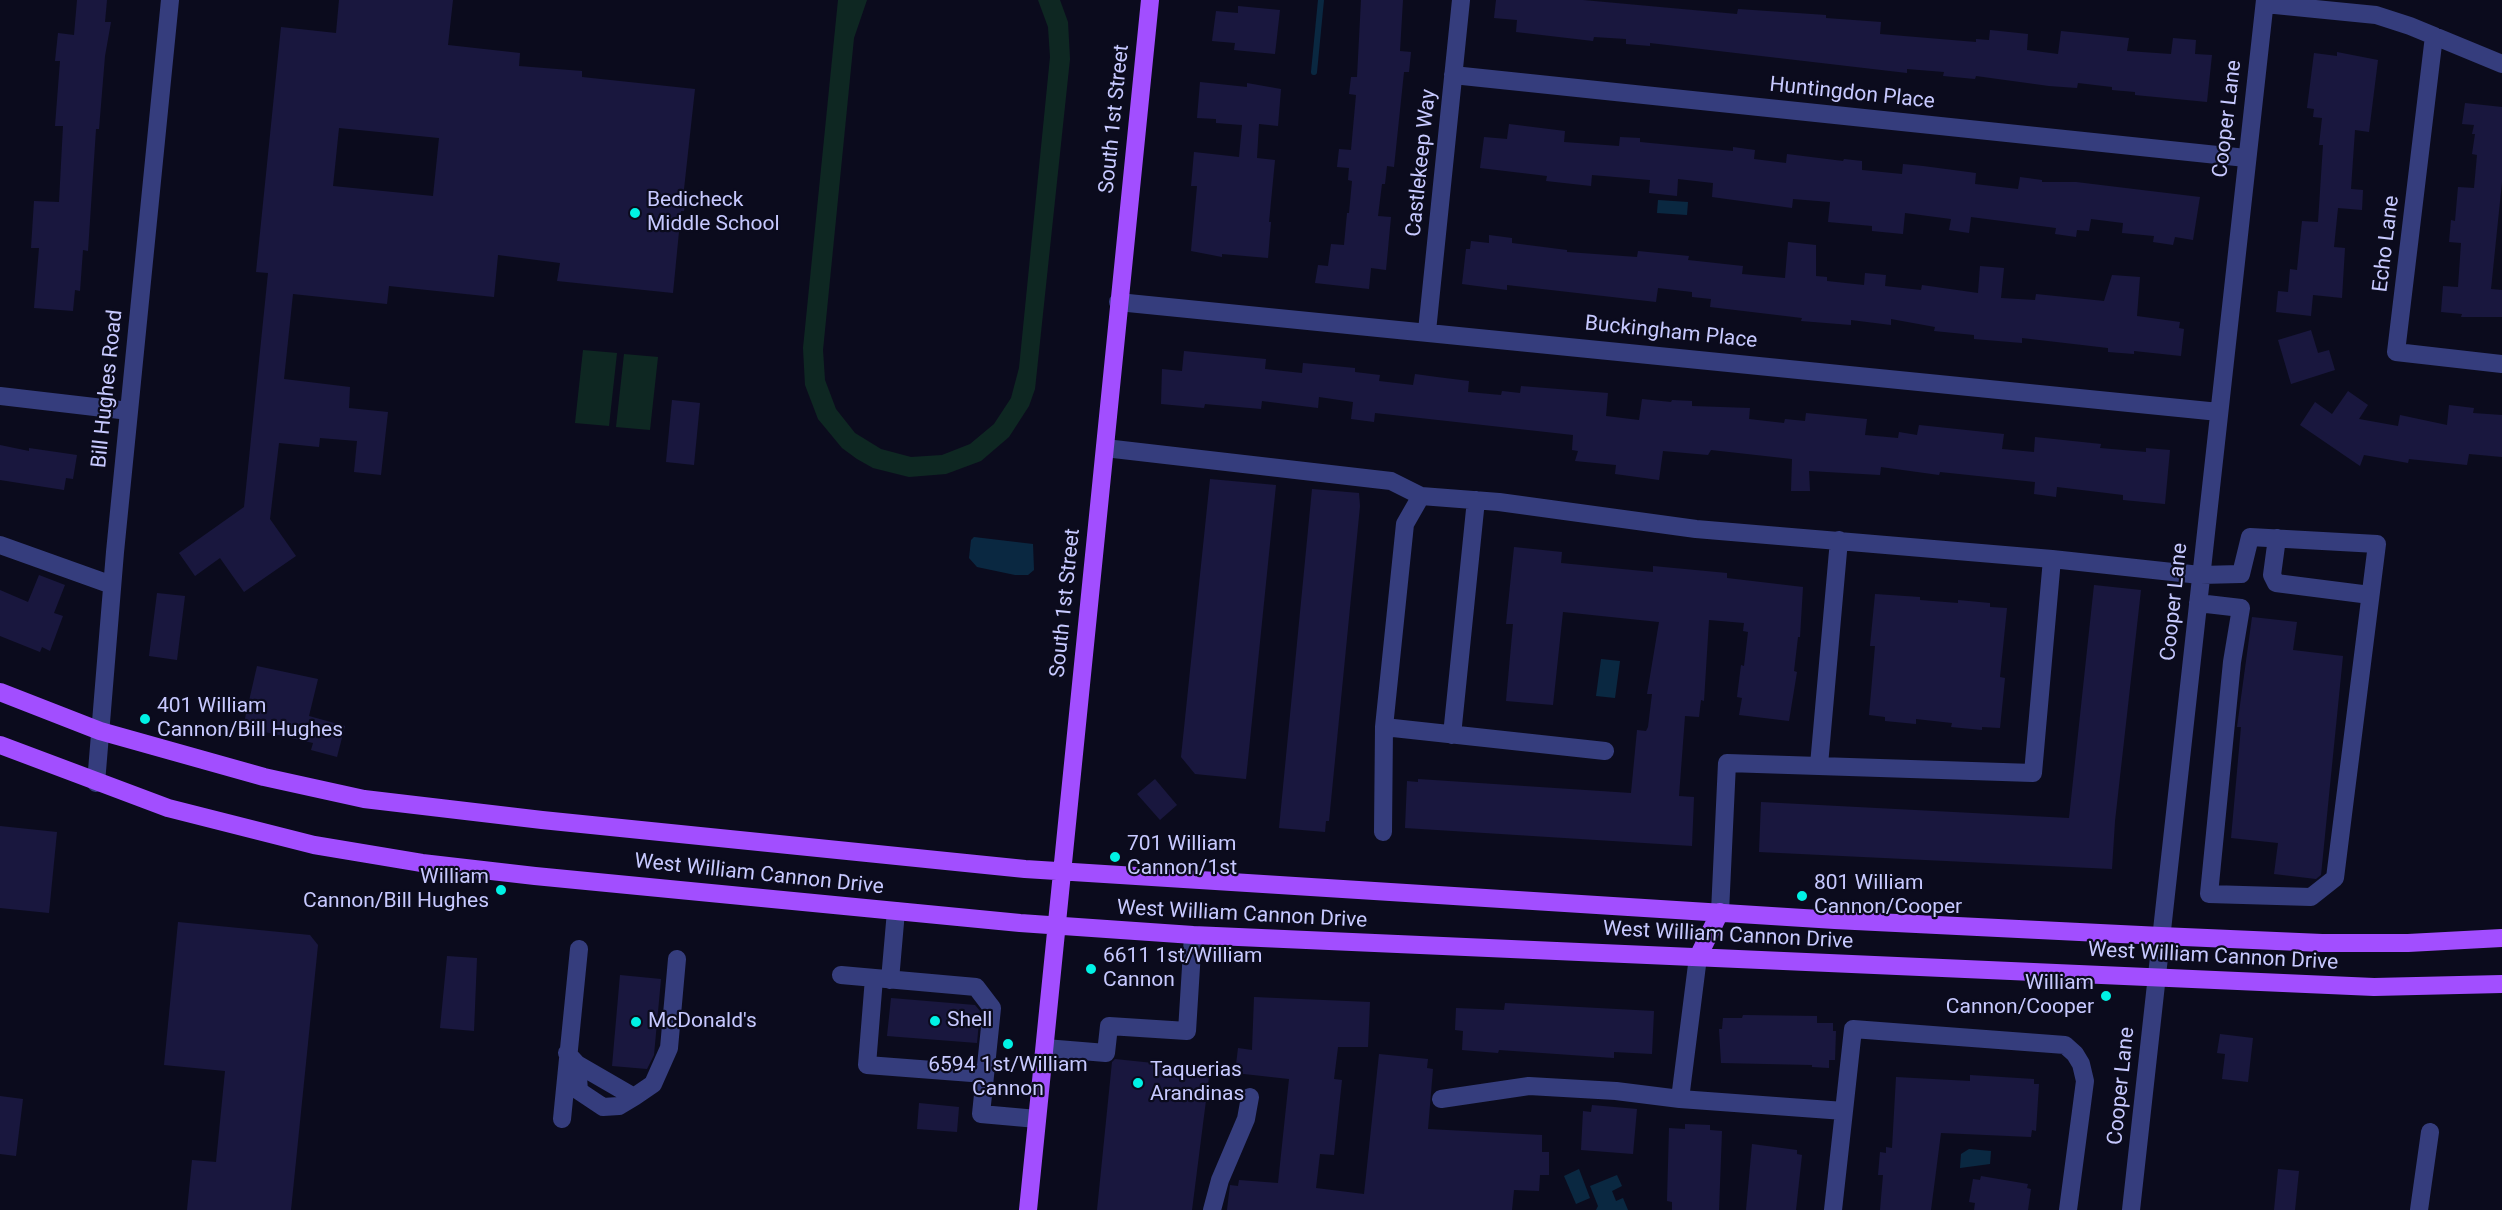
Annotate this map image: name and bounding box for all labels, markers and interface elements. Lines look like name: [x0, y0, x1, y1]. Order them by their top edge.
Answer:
street label: South 1st Street: [1095, 43, 1135, 195]
street label: Cooper Lane: [2208, 59, 2248, 179]
street label: Huntingdon Place: [1768, 73, 1936, 115]
street label: Castlekeep Way: [1402, 88, 1442, 238]
place label: Bedicheck Middle School: [647, 188, 780, 238]
street label: Echo Lane: [2369, 194, 2405, 294]
marker: Bedicheck Middle School: [628, 206, 642, 220]
street label: Bill Hughes Road: [87, 309, 129, 469]
street label: Buckingham Place: [1584, 311, 1758, 355]
street label: South 1st Street: [1046, 527, 1086, 679]
street label: Cooper Lane: [2156, 542, 2194, 662]
place label: 401 William Cannon/Bill Hughes: [157, 694, 343, 744]
marker: 401 William Cannon/Bill Hughes: [138, 712, 152, 726]
place label: 701 William Cannon/1st: [1127, 832, 1237, 882]
street label: West William Cannon Drive: [633, 849, 885, 901]
marker: 701 William Cannon/1st: [1108, 850, 1122, 864]
place label: William Cannon/Bill Hughes: [303, 865, 489, 915]
place label: 801 William Cannon/Cooper: [1814, 871, 1962, 921]
marker: William Cannon/Bill Hughes: [494, 883, 508, 897]
marker: 801 William Cannon/Cooper: [1795, 889, 1809, 903]
street label: West William Cannon Drive: [1116, 896, 1368, 934]
street label: West William Cannon Drive: [1602, 917, 1854, 955]
street label: West William Cannon Drive: [2087, 938, 2339, 976]
place label: 6611 1st/William Cannon: [1103, 944, 1262, 994]
marker: 6611 1st/William Cannon: [1084, 962, 1098, 976]
place label: William Cannon/Cooper: [1946, 971, 2094, 1021]
marker: William Cannon/Cooper: [2099, 989, 2113, 1003]
place label: Shell: [947, 1008, 992, 1034]
place label: McDonald's: [648, 1009, 757, 1035]
marker: Shell: [928, 1014, 942, 1028]
marker: McDonald's: [629, 1015, 643, 1029]
street label: Cooper Lane: [2103, 1026, 2141, 1146]
marker: 6594 1st/William Cannon: [1001, 1037, 1015, 1051]
place label: 6594 1st/William Cannon: [928, 1053, 1088, 1103]
place label: Taquerias Arandinas: [1150, 1058, 1244, 1108]
marker: Taquerias Arandinas: [1131, 1076, 1145, 1090]

